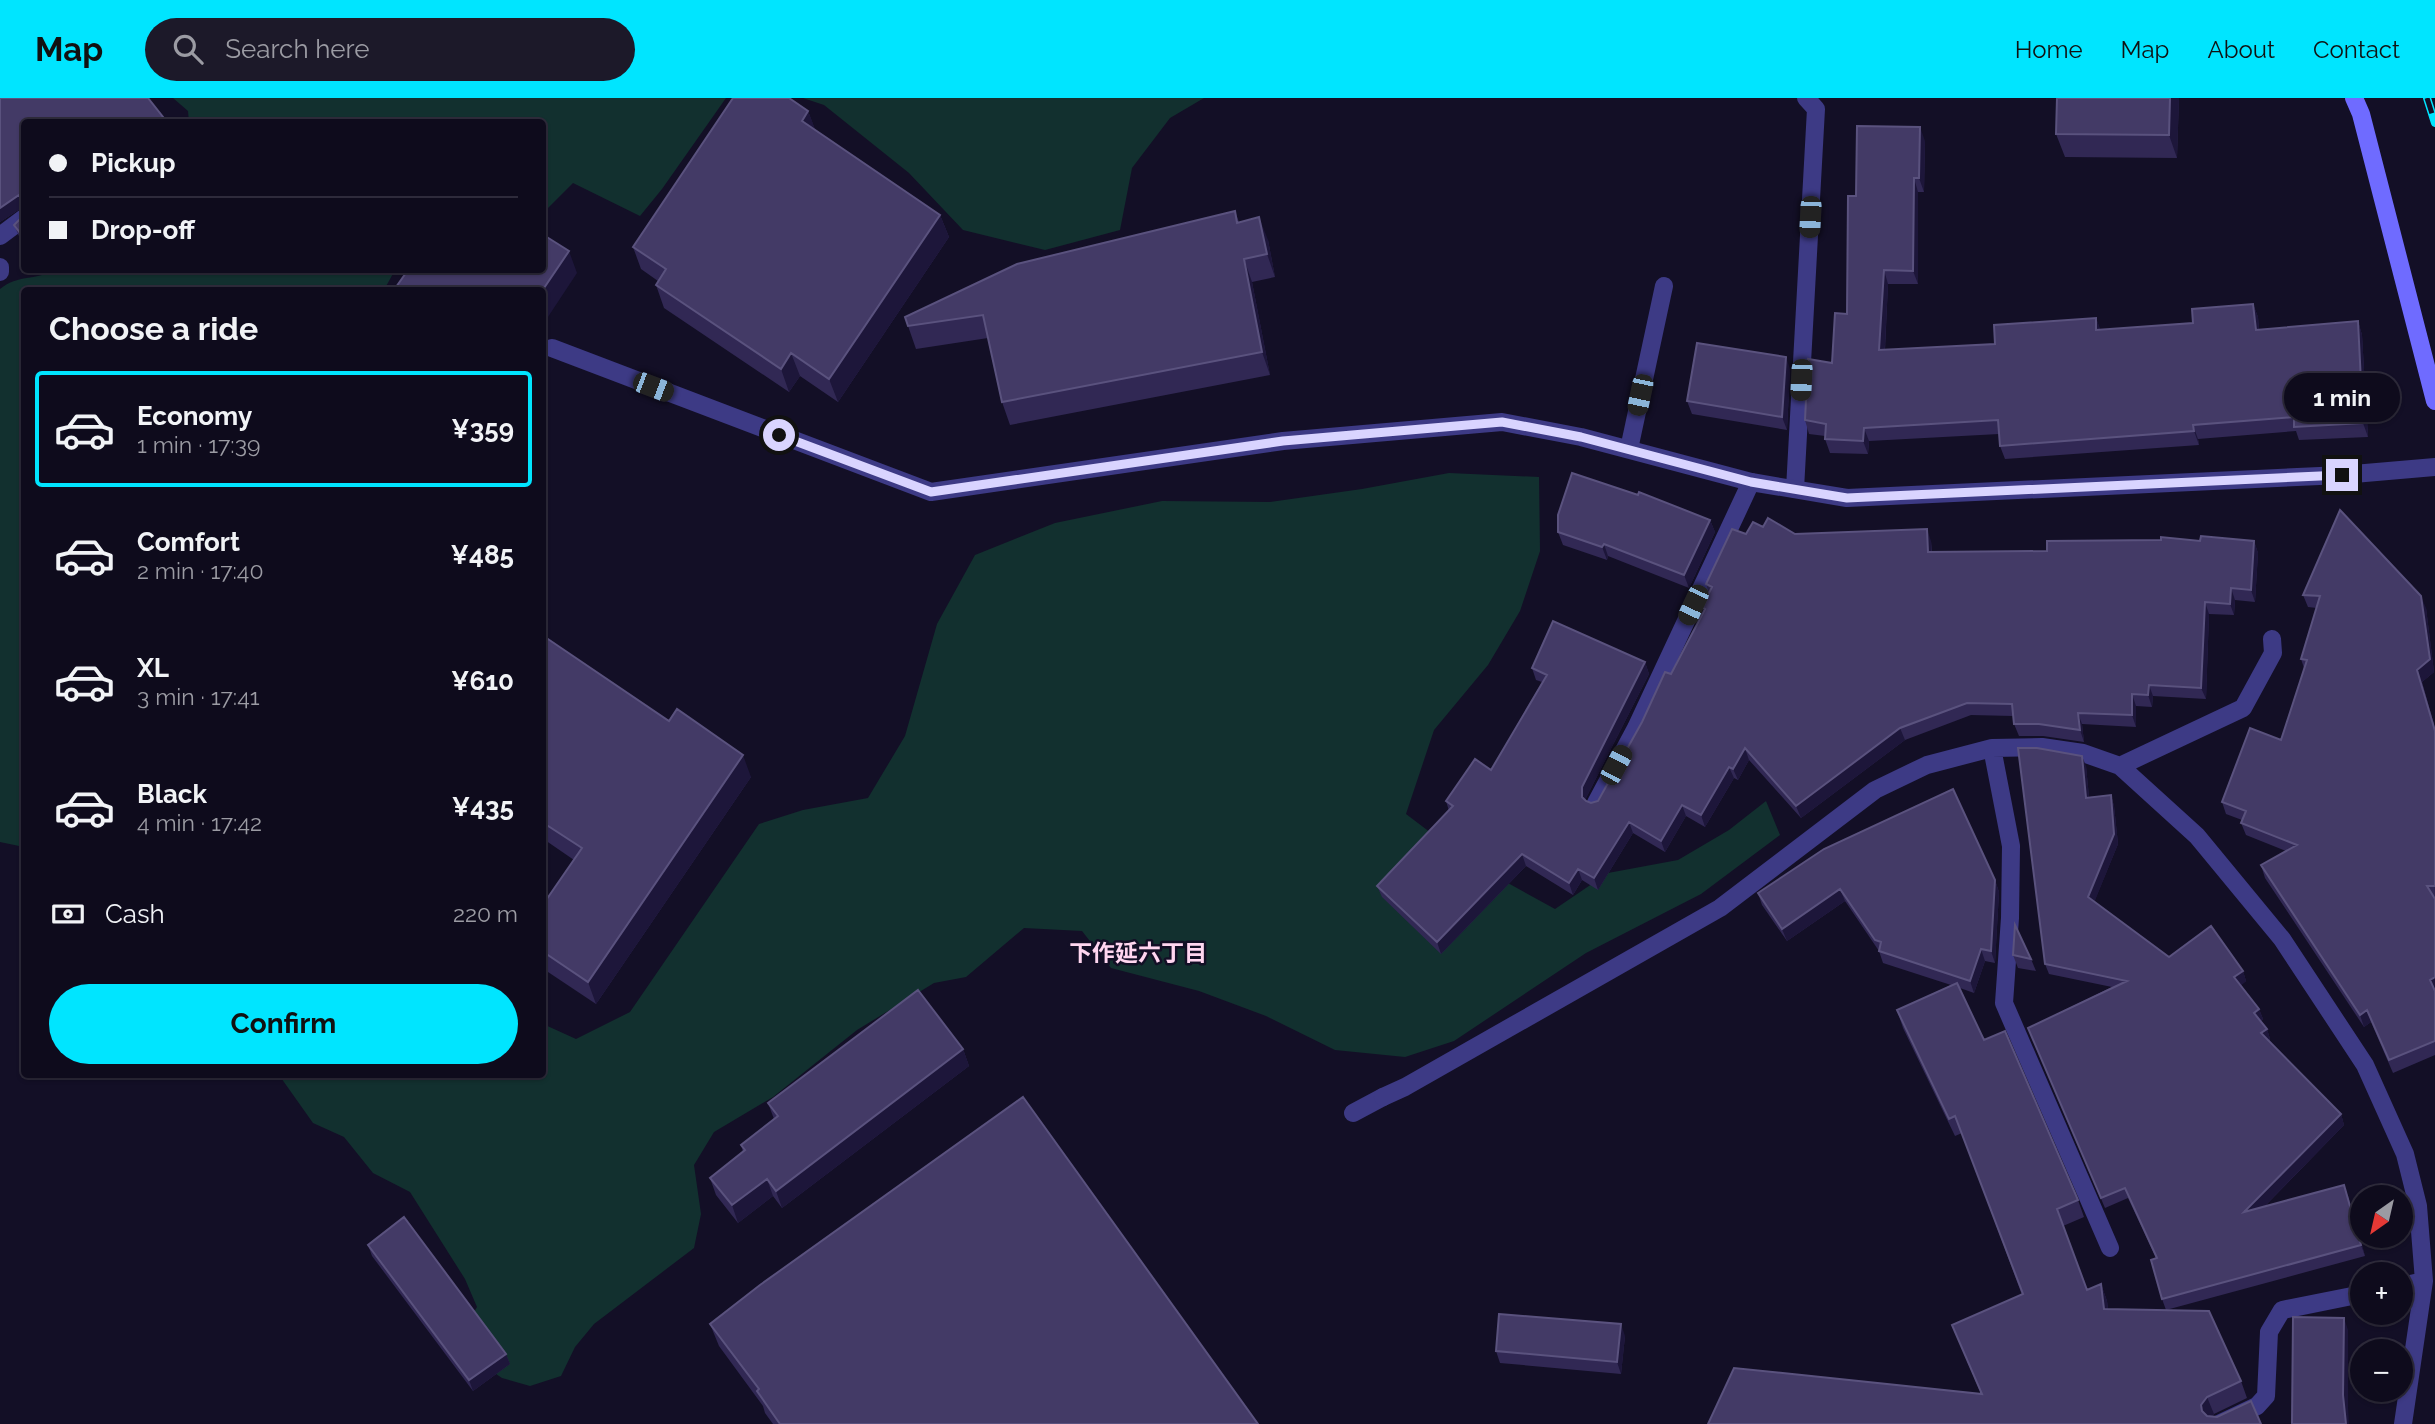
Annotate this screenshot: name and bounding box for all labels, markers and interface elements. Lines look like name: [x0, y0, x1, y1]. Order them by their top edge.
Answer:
search box: [145, 18, 635, 81]
text: Map: [35, 30, 103, 69]
icon: search: [169, 30, 207, 68]
text: Search here: [225, 34, 370, 64]
text: Home: [2015, 35, 2083, 64]
text: Map: [2121, 35, 2169, 64]
text: About: [2207, 35, 2275, 64]
text: Contact: [2313, 35, 2400, 64]
text: Pickup: [91, 148, 176, 178]
car: [1799, 195, 1822, 239]
text: Drop-off: [91, 215, 195, 245]
text: Choose a ride: [49, 310, 258, 347]
car: [1790, 358, 1813, 402]
car: [630, 370, 677, 404]
car: [1626, 372, 1655, 418]
callout: 1 min: [2284, 374, 2400, 422]
text: 1 min: [2313, 384, 2371, 411]
icon: car: [53, 398, 116, 461]
text: Economy: [137, 401, 252, 431]
text: ¥359: [451, 414, 514, 444]
route start: [763, 419, 795, 451]
text: 1 min · 17:39: [137, 431, 260, 458]
route end: [2326, 459, 2358, 491]
icon: car: [53, 524, 116, 587]
text: Comfort: [137, 527, 240, 557]
text: ¥485: [451, 540, 514, 570]
text: 2 min · 17:40: [137, 557, 263, 584]
car: [1675, 582, 1712, 628]
icon: car: [53, 650, 116, 713]
text: XL: [137, 653, 169, 683]
text: ¥610: [451, 666, 514, 696]
text: 3 min · 17:41: [137, 683, 260, 710]
car: [1597, 742, 1636, 788]
icon: car: [53, 776, 116, 839]
text: Black: [137, 779, 207, 809]
text: ¥435: [452, 792, 514, 822]
text: 4 min · 17:42: [137, 809, 262, 836]
icon: cash: [49, 895, 87, 933]
text: Cash: [105, 899, 165, 929]
text: 220 m: [453, 900, 518, 927]
district label: 下作延六丁目: [1069, 939, 1207, 966]
button: Confirm: [49, 984, 518, 1064]
north arrow: [2350, 1185, 2413, 1248]
map controls: [2350, 1185, 2413, 1402]
button: +: [2350, 1262, 2413, 1325]
button: −: [2350, 1339, 2413, 1402]

